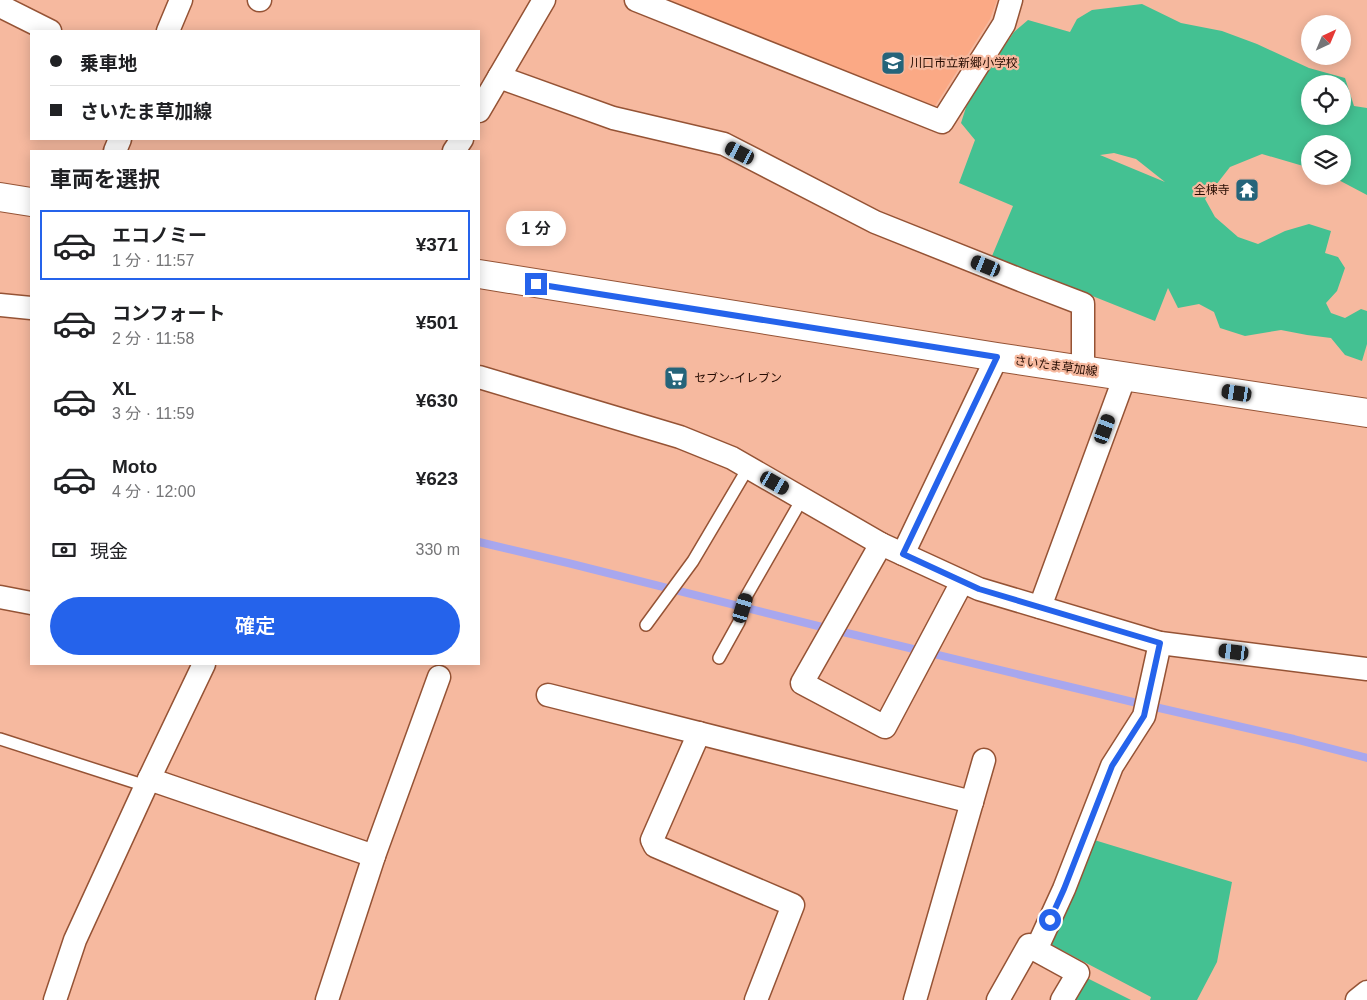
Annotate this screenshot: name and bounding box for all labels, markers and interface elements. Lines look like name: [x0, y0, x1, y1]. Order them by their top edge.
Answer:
north arrow: [1301, 15, 1351, 65]
map controls: [1301, 15, 1351, 185]
school or university icon: 川口市立新郷小学校: [880, 50, 906, 76]
text: 乗車地: [80, 53, 137, 74]
place label: 川口市立新郷小学校: [910, 56, 1018, 70]
button: locate: [1301, 75, 1351, 125]
text: さいたま草加線: [80, 101, 212, 122]
button: layers: [1301, 135, 1351, 185]
car: [723, 140, 756, 166]
text: 車両を選択: [50, 167, 160, 192]
temple icon: 全棟寺: [1234, 177, 1260, 203]
place label: 全棟寺: [1194, 183, 1230, 197]
callout: 1 分: [506, 212, 566, 246]
text: 1 分: [521, 220, 551, 237]
icon: car: [52, 223, 97, 268]
text: エコノミー: [112, 225, 207, 246]
text: ¥371: [416, 234, 458, 255]
text: 1 分 · 11:57: [112, 252, 194, 269]
car: [969, 253, 1002, 279]
route end: [525, 273, 547, 295]
icon: car: [52, 301, 97, 346]
text: コンフォート: [112, 303, 225, 324]
text: ¥501: [416, 312, 458, 333]
text: 2 分 · 11:58: [112, 330, 194, 347]
street label: さいたま草加線: [1014, 353, 1098, 379]
supermarket icon: セブン-イレブン: [663, 365, 689, 391]
place label: セブン-イレブン: [694, 371, 782, 385]
text: XL: [112, 378, 136, 399]
icon: car: [52, 379, 97, 424]
car: [1221, 383, 1252, 403]
text: ¥630: [416, 390, 458, 411]
text: 3 分 · 11:59: [112, 405, 194, 422]
car: [1092, 412, 1117, 446]
text: Moto: [112, 456, 157, 477]
icon: car: [52, 457, 97, 502]
text: ¥623: [416, 468, 458, 489]
car: [758, 469, 791, 497]
text: 4 分 · 12:00: [112, 483, 196, 500]
icon: cash: [50, 536, 78, 564]
text: 現金: [90, 541, 128, 562]
text: 330 m: [416, 541, 460, 558]
car: [731, 591, 754, 625]
button: 確定: [50, 597, 460, 655]
car: [1218, 643, 1249, 661]
route start: [1039, 909, 1061, 931]

